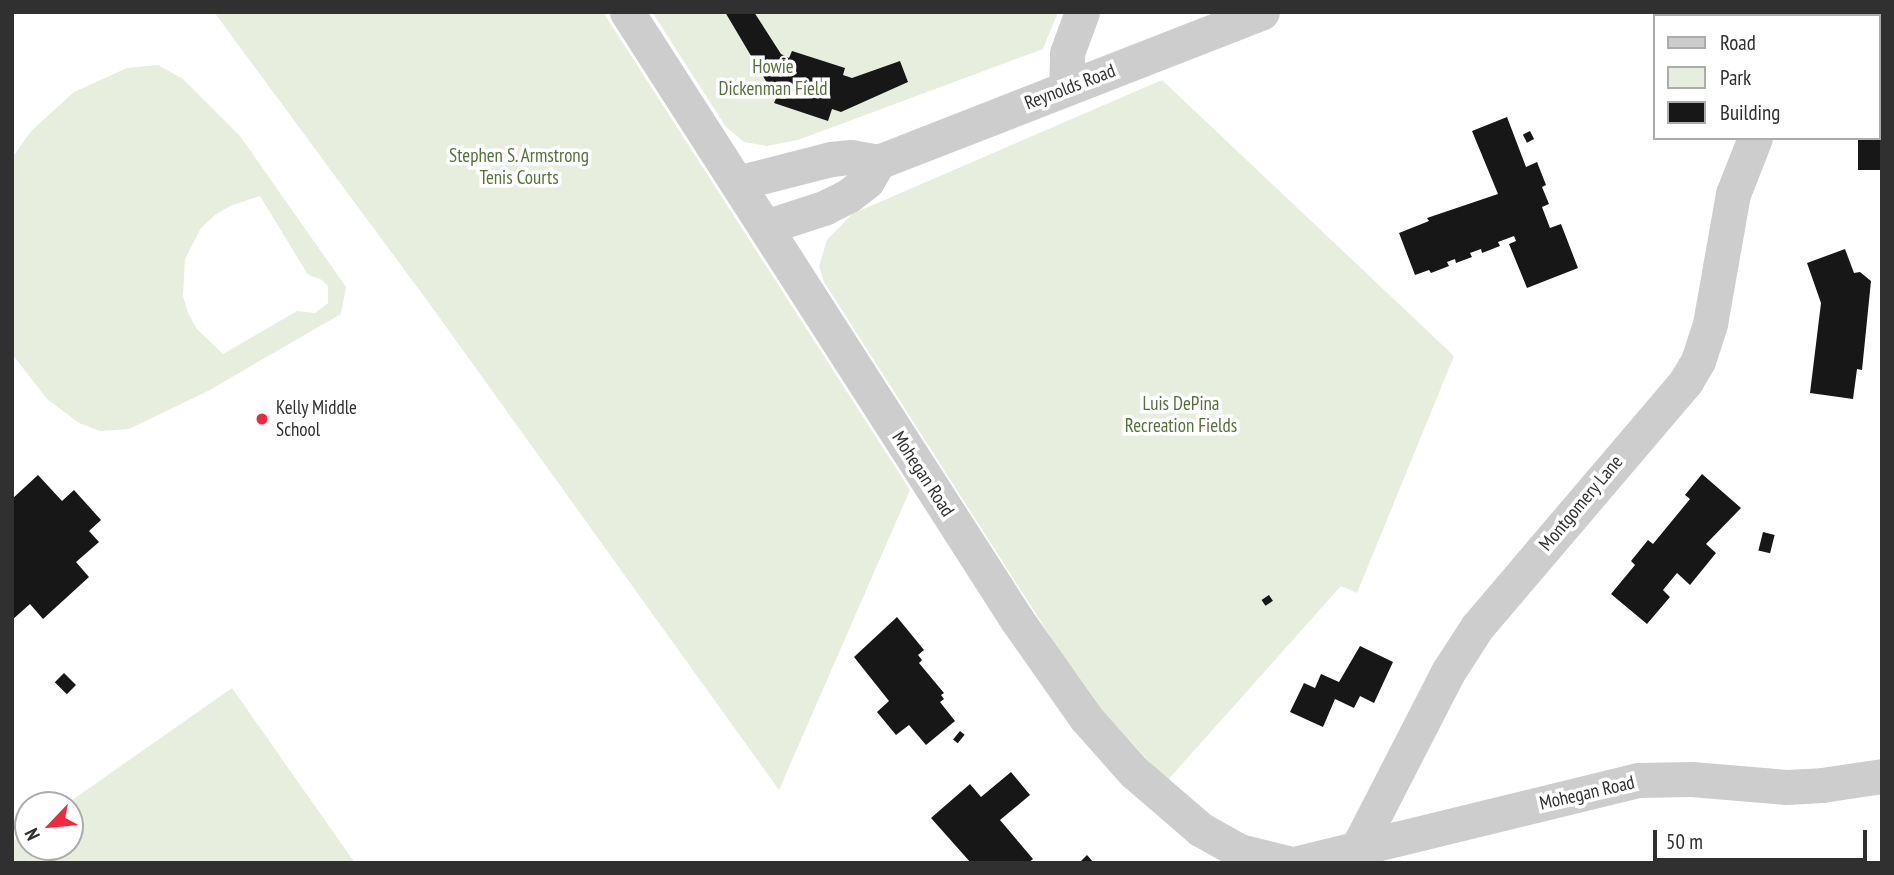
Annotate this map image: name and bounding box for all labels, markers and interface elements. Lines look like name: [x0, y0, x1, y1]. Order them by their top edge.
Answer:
legend: [1652, 14, 1880, 140]
text: Road: [1720, 29, 1756, 56]
park label: Howie Dickenman Field: [718, 56, 828, 100]
street label: Reynolds Road: [1022, 59, 1118, 115]
text: Park: [1720, 64, 1751, 91]
text: Building: [1720, 99, 1780, 126]
park label: Stephen S. Armstrong Tenis Courts: [448, 145, 590, 189]
park label: Luis DePina Recreation Fields: [1125, 393, 1237, 437]
place label: Kelly Middle School: [276, 397, 357, 441]
marker: Kelly Middle School: [254, 411, 270, 427]
street label: Mohegan Road: [887, 427, 959, 521]
street label: Montgomery Lane: [1534, 450, 1628, 556]
street label: Mohegan Road: [1537, 771, 1637, 815]
north arrow: [14, 791, 84, 861]
scale bar: [1656, 816, 1870, 860]
text: N: [19, 824, 45, 844]
text: 50 m: [1666, 828, 1703, 855]

